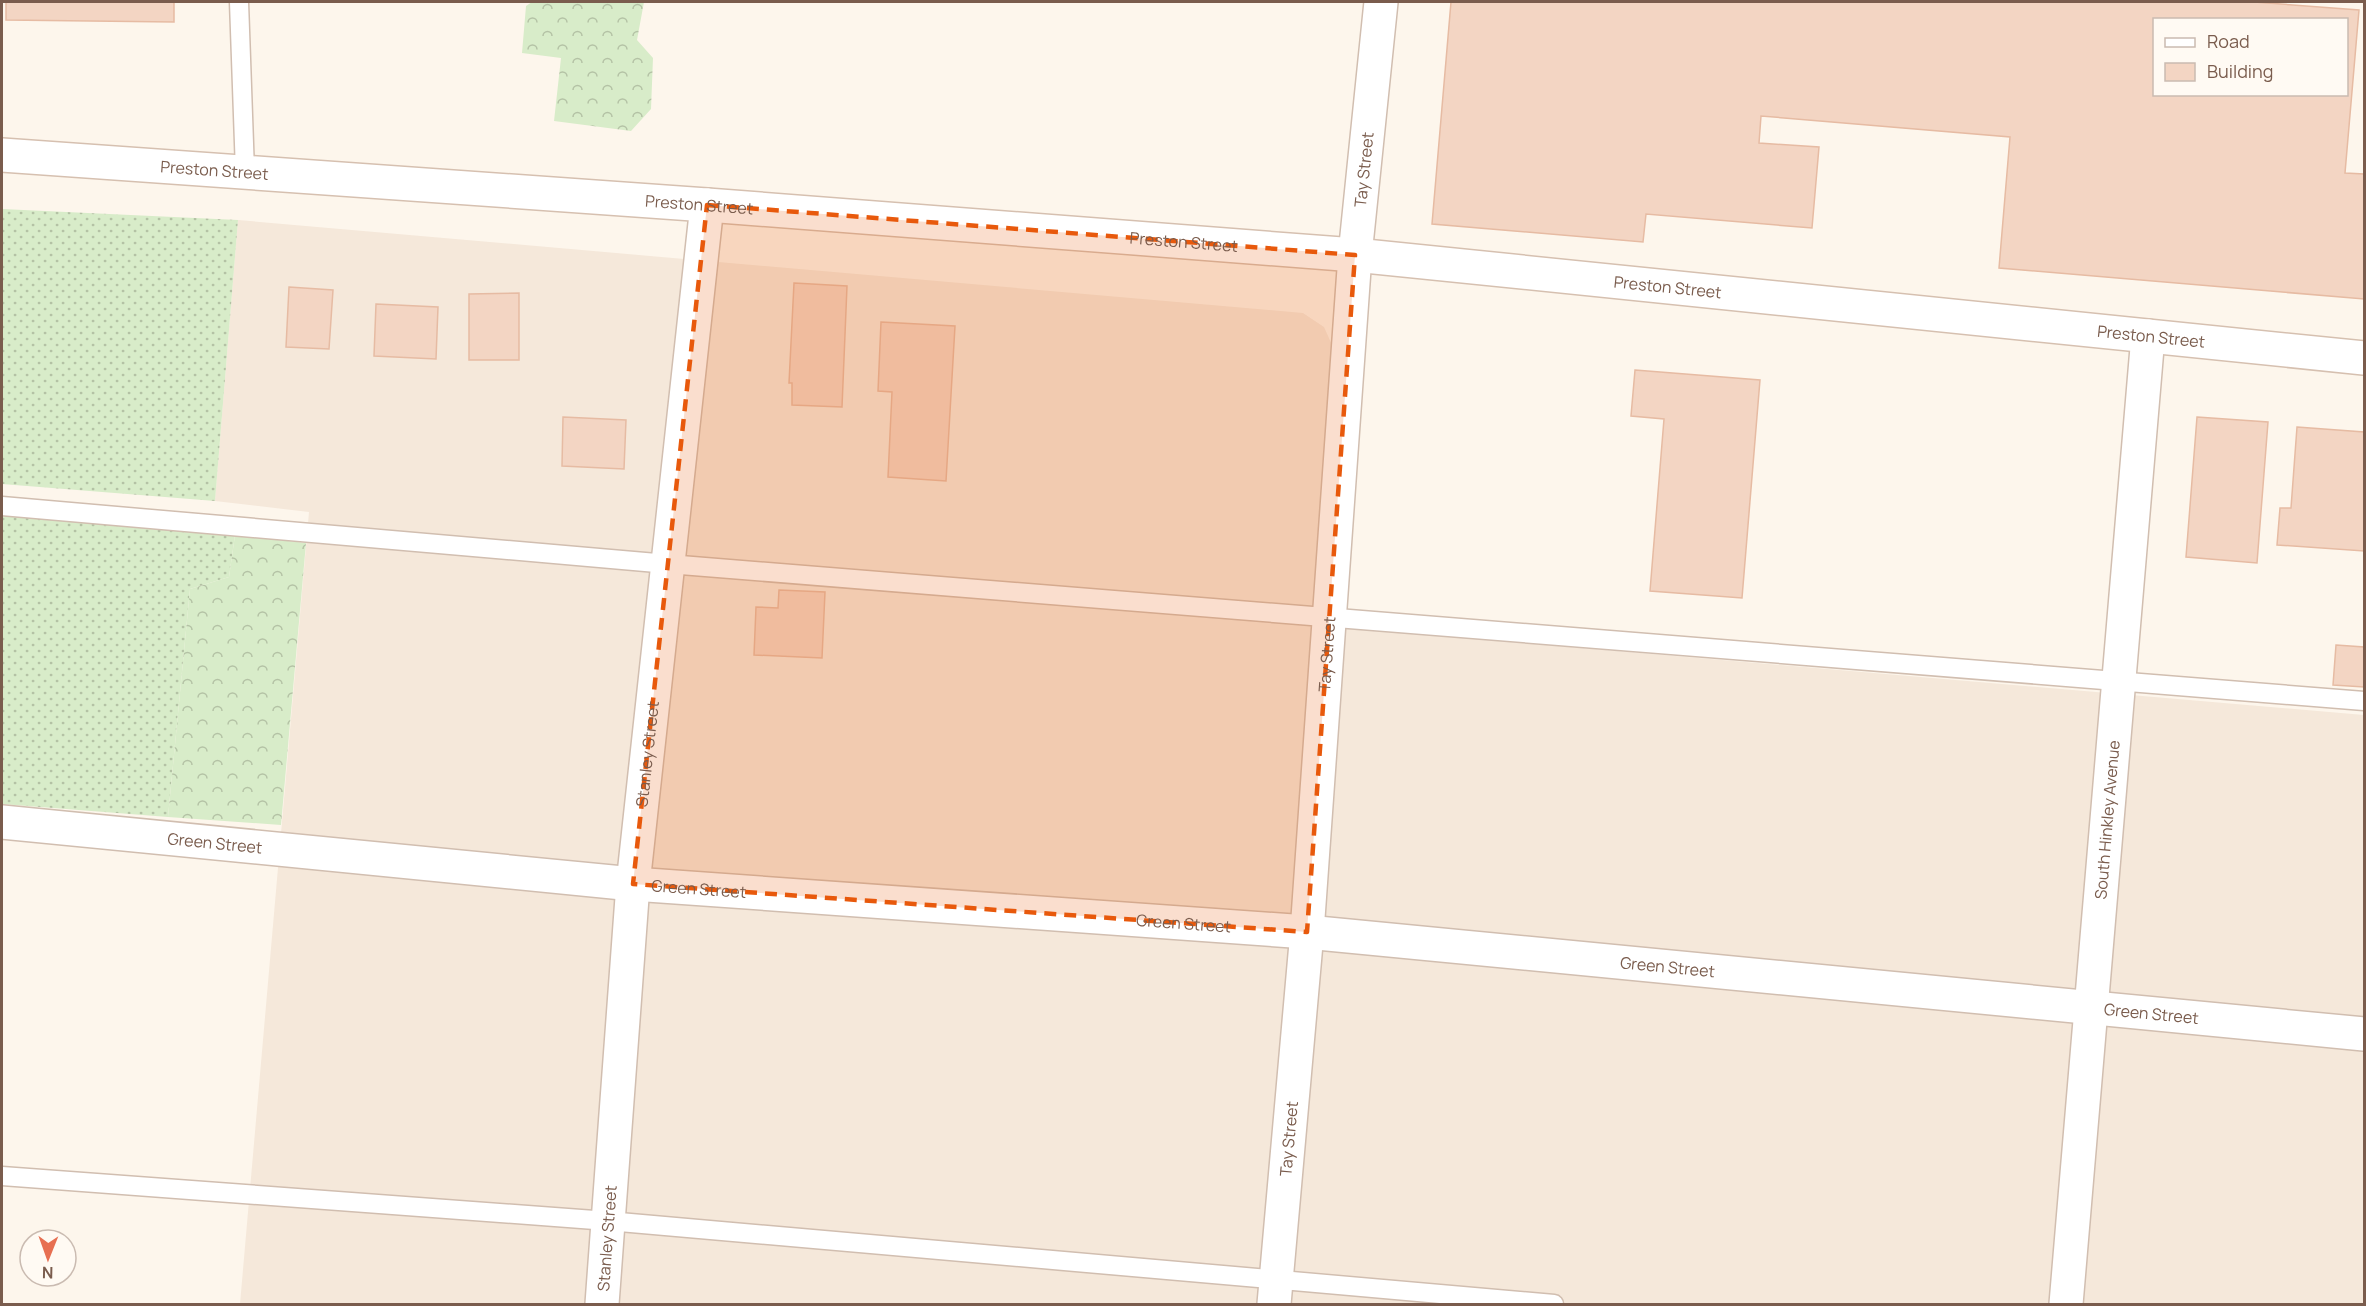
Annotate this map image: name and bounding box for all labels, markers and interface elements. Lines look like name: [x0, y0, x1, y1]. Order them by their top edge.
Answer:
legend: [2153, 18, 2348, 96]
text: Road: [2207, 29, 2250, 53]
text: Building: [2207, 59, 2273, 83]
street label: Tay Street: [1349, 131, 1379, 208]
street label: Preston Street: [160, 155, 269, 185]
street label: Preston Street: [644, 190, 754, 220]
street label: Preston Street: [1129, 227, 1239, 257]
street label: Preston Street: [1613, 270, 1723, 303]
street label: Preston Street: [2096, 320, 2206, 353]
street label: Tay Street: [1313, 616, 1340, 693]
street label: Stanley Street: [630, 700, 664, 808]
street label: South Hinkley Avenue: [2089, 739, 2125, 900]
street label: Green Street: [167, 827, 263, 859]
street label: Green Street: [651, 874, 747, 903]
street label: Green Street: [1135, 909, 1232, 938]
street label: Green Street: [1619, 951, 1716, 982]
street label: Green Street: [2103, 998, 2200, 1029]
street label: Tay Street: [1274, 1100, 1303, 1177]
street label: Stanley Street: [592, 1184, 622, 1292]
north arrow: [18, 1228, 78, 1288]
text: N: [42, 1262, 54, 1284]

